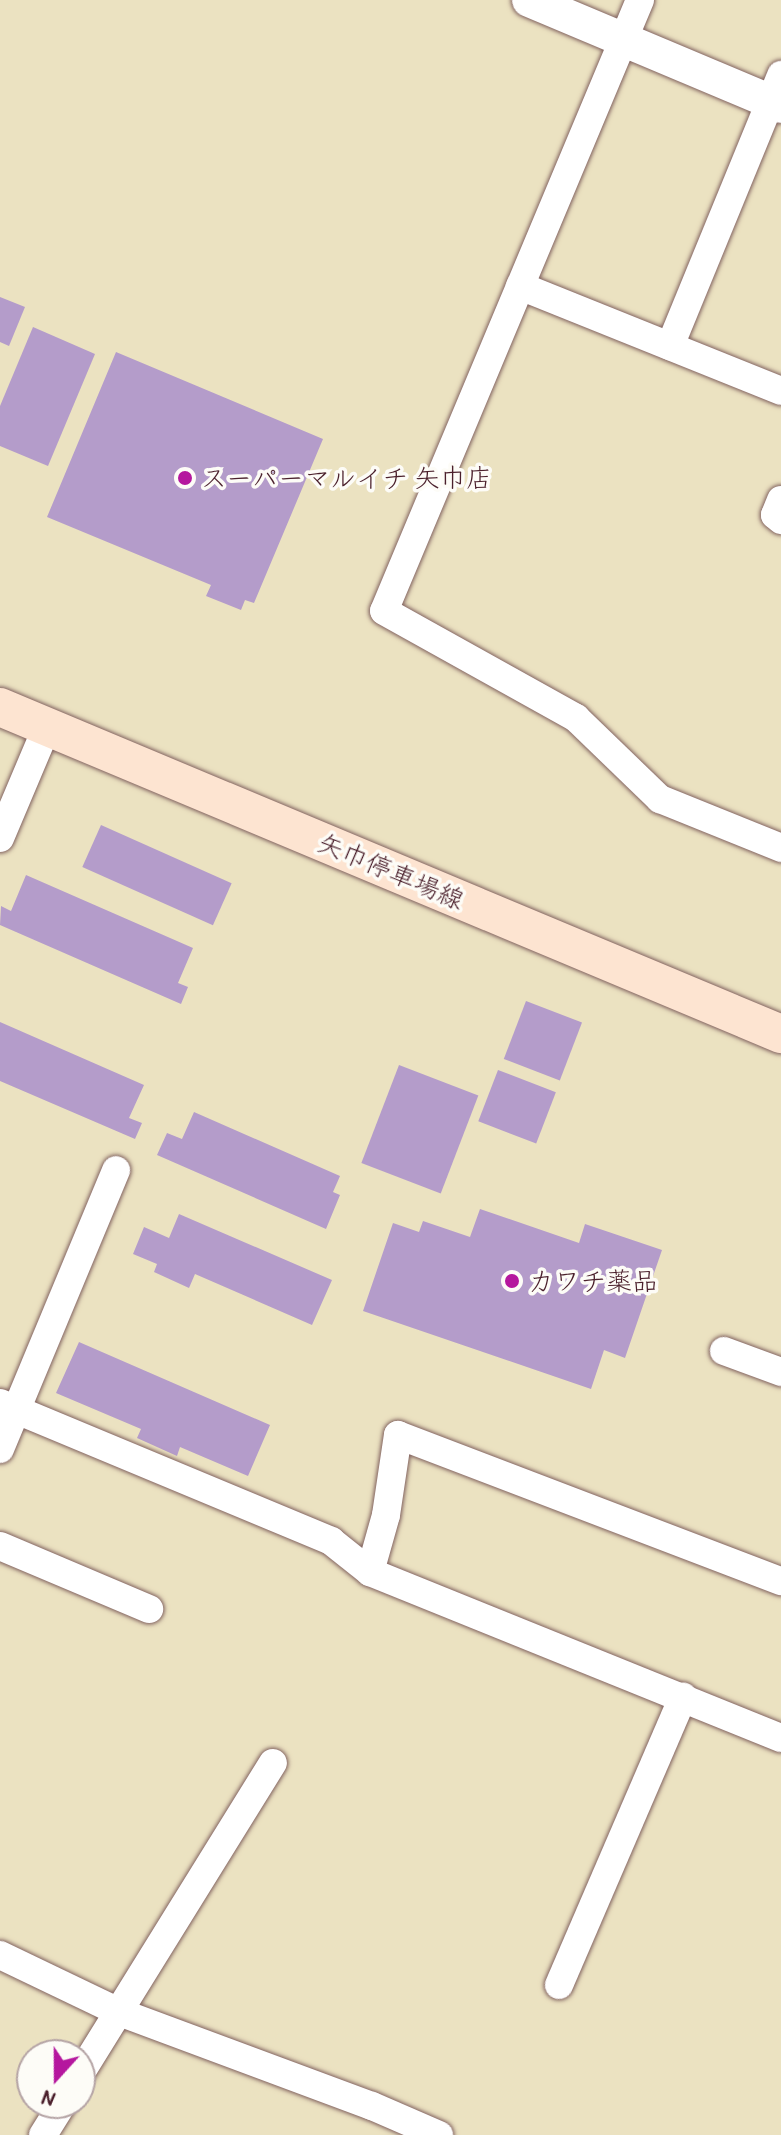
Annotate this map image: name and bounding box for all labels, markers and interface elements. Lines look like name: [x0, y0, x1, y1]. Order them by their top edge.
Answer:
place label: スーパーマルイチ 矢巾店: [201, 462, 492, 494]
marker: スーパーマルイチ 矢巾店: [176, 469, 194, 487]
street label: 矢巾停車場線: [313, 826, 469, 916]
place label: カワチ薬品: [528, 1265, 658, 1297]
marker: カワチ薬品: [503, 1272, 521, 1290]
north arrow: [16, 2039, 96, 2119]
text: N: [37, 2083, 59, 2116]

